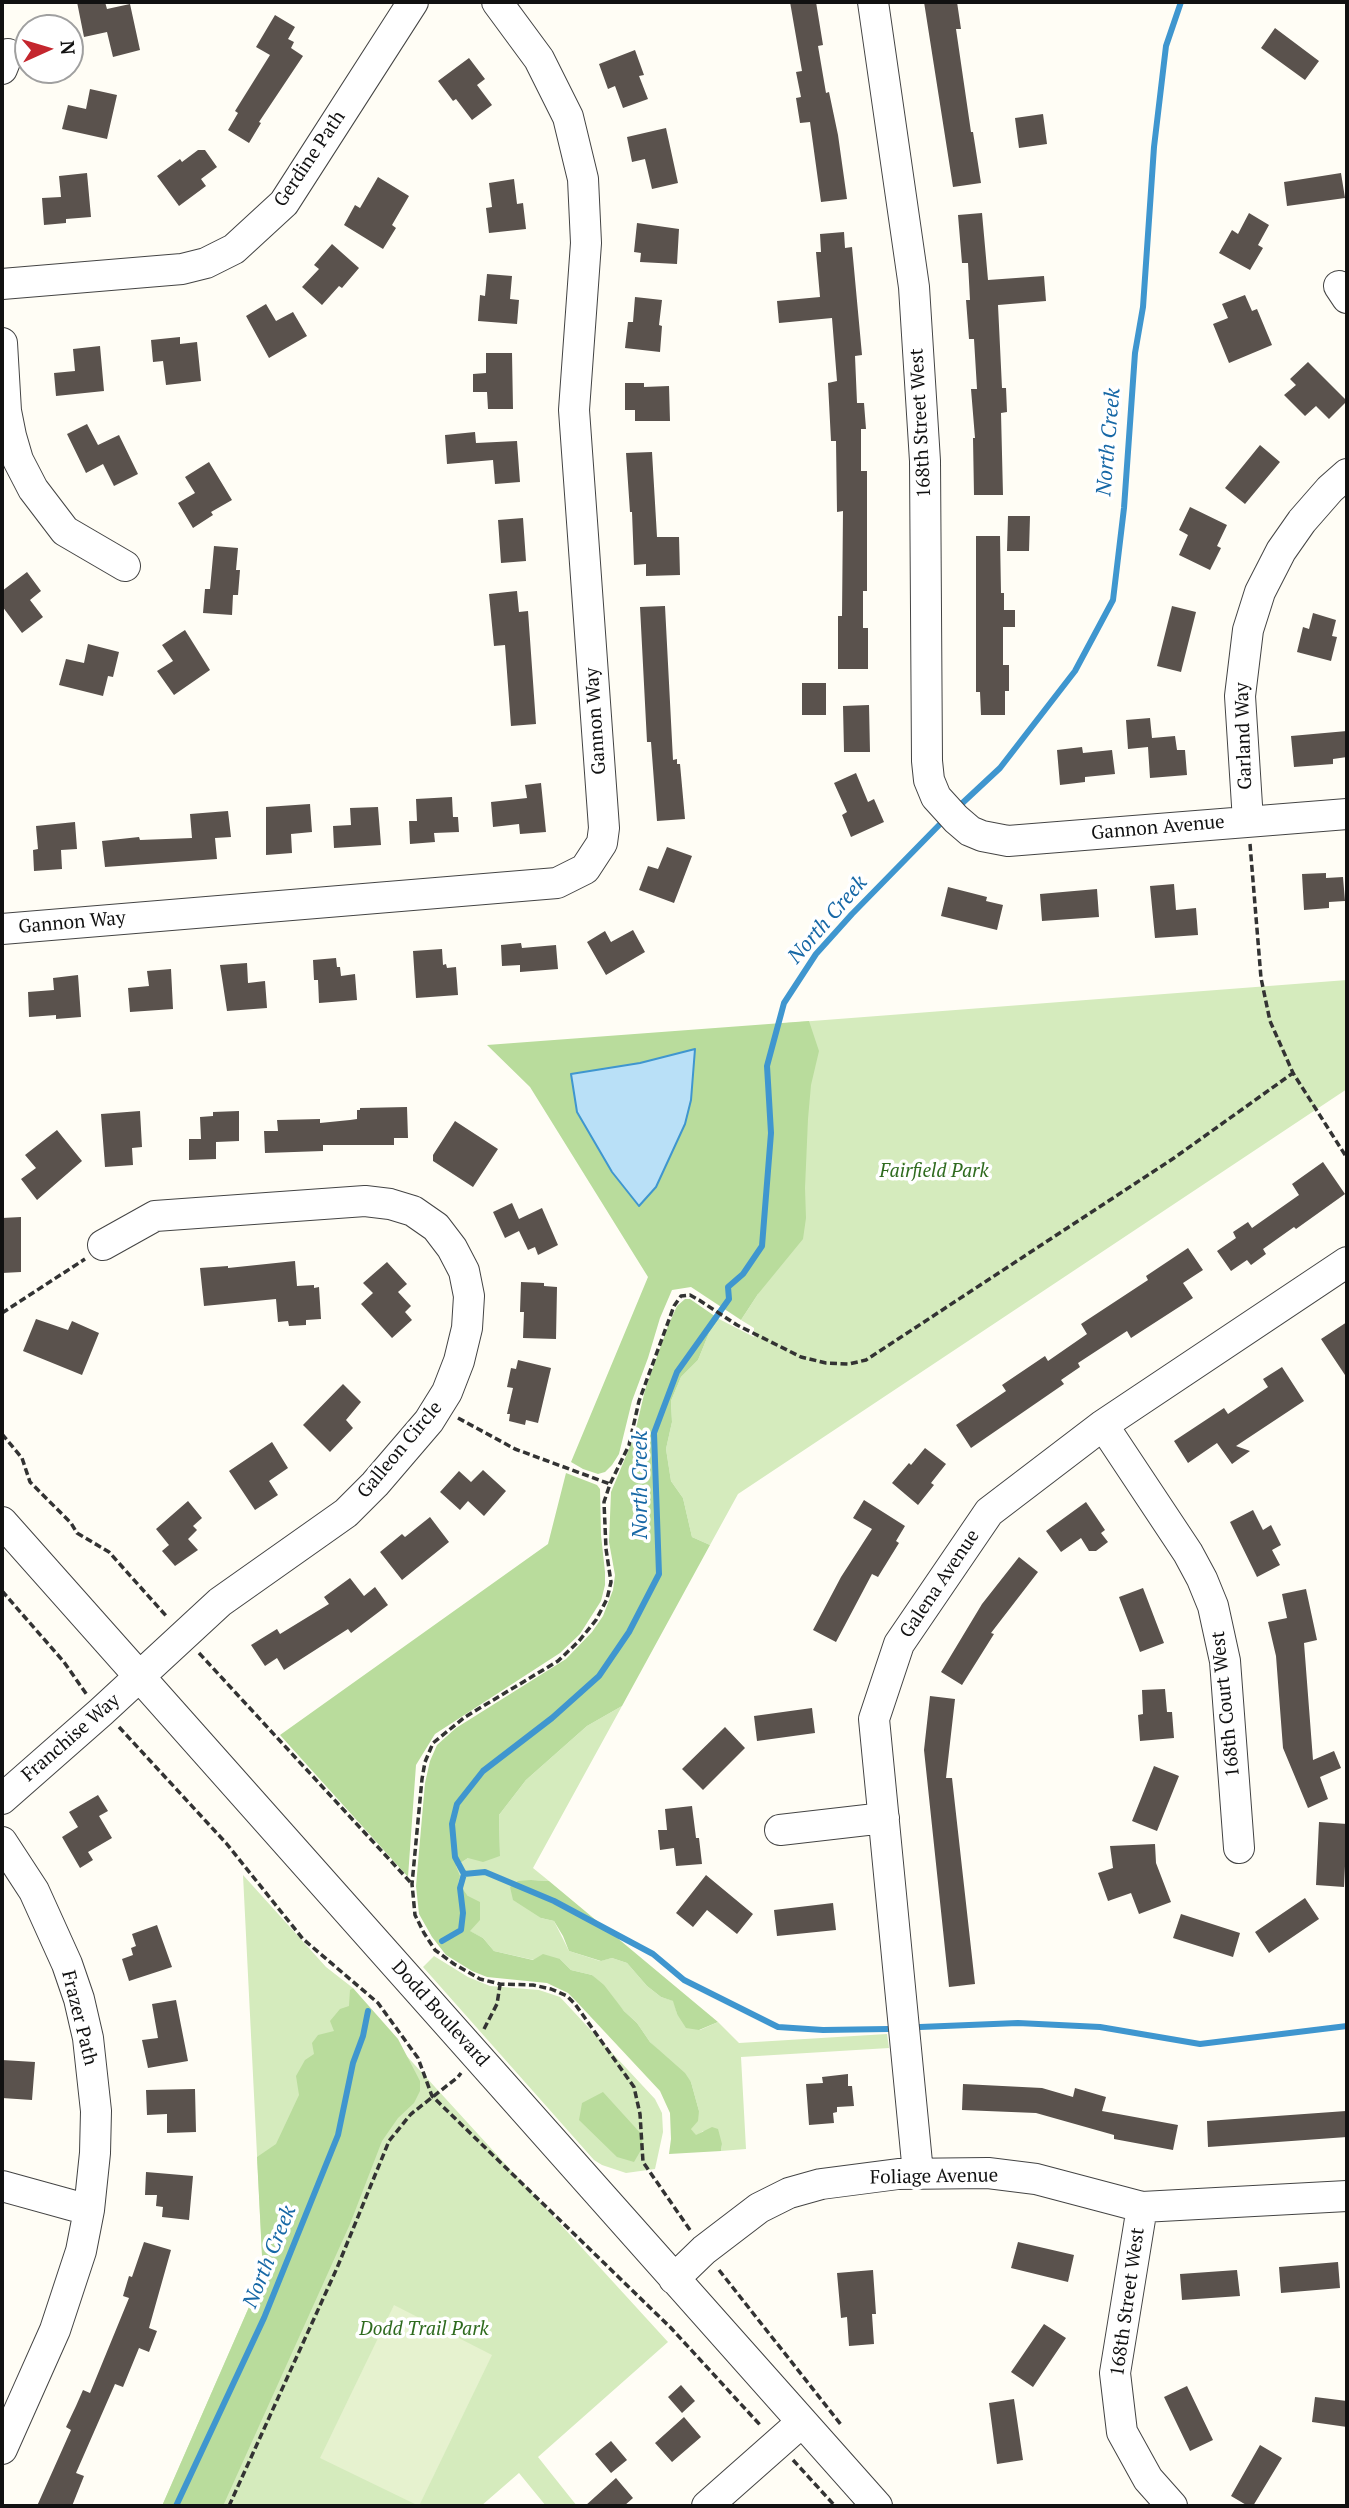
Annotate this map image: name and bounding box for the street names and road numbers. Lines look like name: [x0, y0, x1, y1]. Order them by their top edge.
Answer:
street label: Gerdine Path: [270, 107, 350, 211]
street label: 168th Street West: [906, 348, 936, 498]
street label: Gannon Way: [581, 667, 611, 775]
street label: Garland Way: [1231, 682, 1257, 790]
street label: Gannon Avenue: [1090, 811, 1226, 845]
street label: Gannon Way: [18, 907, 126, 939]
street label: Galleon Circle: [353, 1397, 447, 1503]
street label: Galena Avenue: [895, 1526, 985, 1642]
street label: 168th Court West: [1207, 1630, 1245, 1778]
street label: Franchise Way: [17, 1689, 125, 1787]
street label: Dodd Boulevard: [386, 1956, 494, 2072]
street label: Frazer Path: [56, 1968, 102, 2068]
street label: Foliage Avenue: [870, 2164, 998, 2190]
street label: 168th Street West: [1106, 2226, 1150, 2378]

